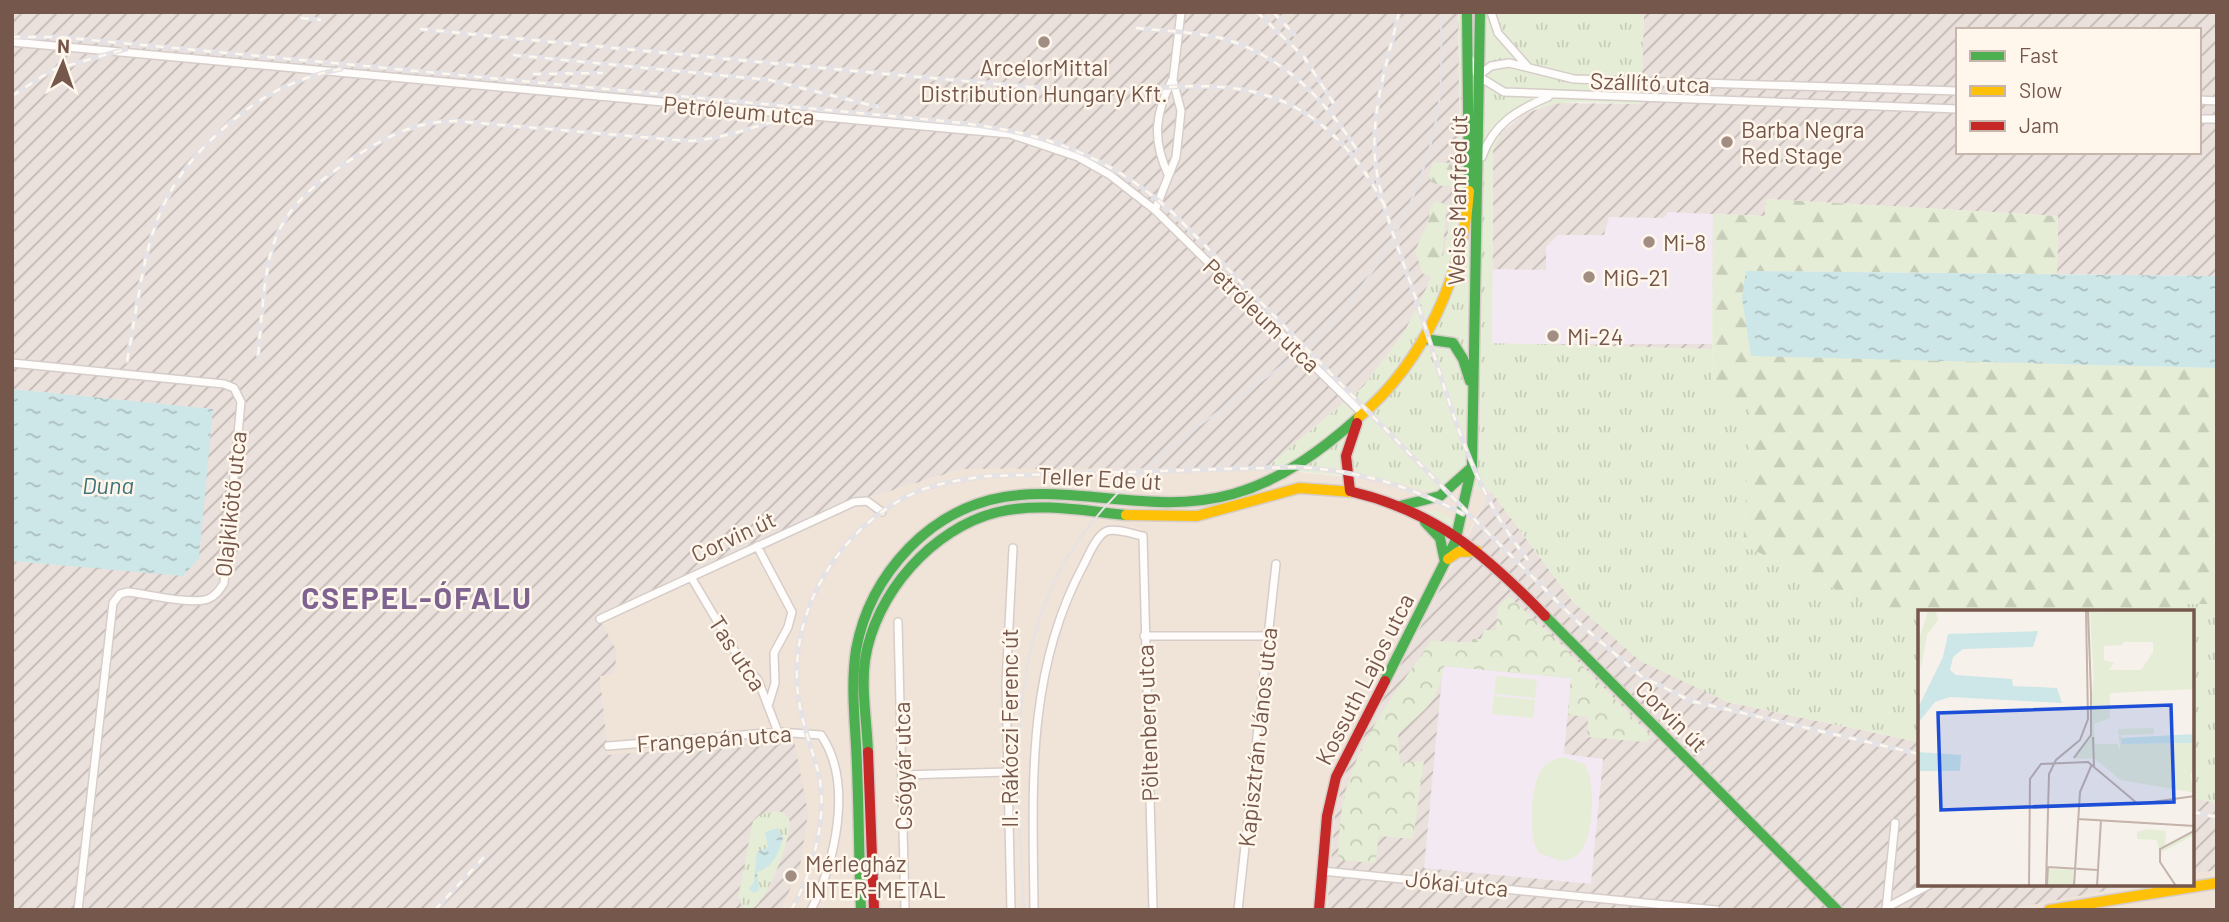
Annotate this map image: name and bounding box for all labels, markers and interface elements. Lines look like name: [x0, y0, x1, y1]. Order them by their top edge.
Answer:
north arrow: [28, 28, 98, 98]
legend: [1956, 28, 2201, 154]
text: N: [57, 34, 70, 57]
marker: ArcelorMittal Distribution Hungary Kft.: [1036, 34, 1052, 50]
text: Fast: [2019, 42, 2059, 67]
place label: ArcelorMittal Distribution Hungary Kft.: [920, 53, 1168, 107]
street label: Szállító utca: [1590, 66, 1710, 98]
text: Slow: [2019, 77, 2062, 102]
street label: Petróleum utca: [662, 89, 816, 131]
text: Jam: [2019, 112, 2059, 137]
street label: Weiss Manfréd út: [1442, 114, 1472, 286]
place label: Barba Negra Red Stage: [1741, 115, 1865, 169]
marker: Barba Negra Red Stage: [1719, 134, 1735, 150]
place label: Mi-8: [1663, 228, 1706, 256]
marker: Mi-8: [1641, 234, 1657, 250]
street label: Petróleum utca: [1198, 252, 1326, 378]
place label: MiG-21: [1603, 263, 1669, 291]
marker: MiG-21: [1581, 269, 1597, 285]
place label: Mi-24: [1567, 322, 1623, 350]
marker: Mi-24: [1545, 328, 1561, 344]
street label: Olajkikötő utca: [208, 430, 252, 578]
street label: Teller Ede út: [1038, 461, 1162, 495]
water label: Duna: [82, 470, 134, 499]
street label: Corvin út: [686, 504, 780, 568]
district label: CSEPEL-ÓFALU: [301, 579, 533, 615]
street label: Kossuth Lajos utca: [1309, 589, 1419, 769]
street label: Tas utca: [703, 610, 773, 696]
inset map: [1918, 610, 2194, 887]
street label: Kapisztrán János utca: [1232, 626, 1282, 848]
street label: II. Rákóczi Ferenc út: [995, 628, 1023, 828]
street label: Pöltenberg utca: [1130, 644, 1164, 802]
street label: Corvin út: [1630, 674, 1714, 758]
street label: Csőgyár utca: [887, 701, 917, 831]
street label: Frangepán utca: [636, 719, 792, 757]
place label: Mérlegház INTER-METAL: [805, 849, 946, 903]
street label: Jókai utca: [1404, 864, 1510, 902]
marker: Mérlegház INTER-METAL: [783, 868, 799, 884]

